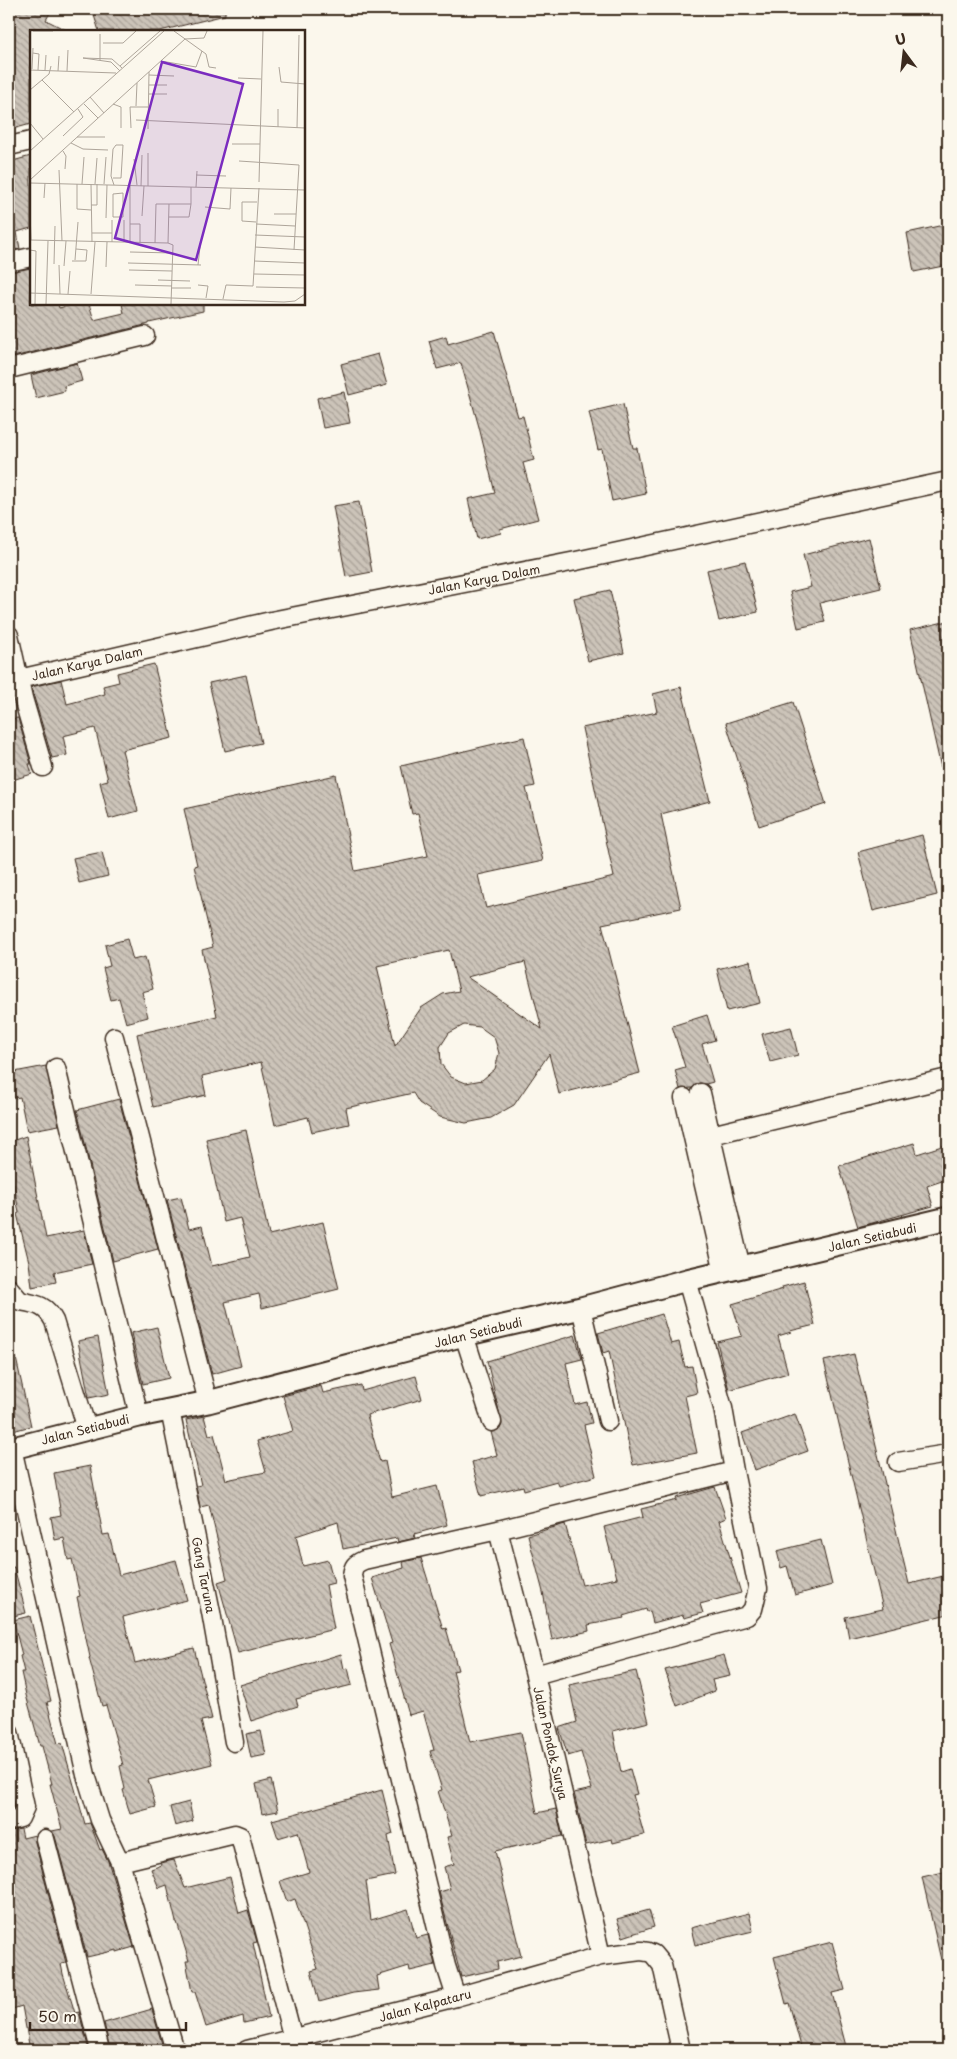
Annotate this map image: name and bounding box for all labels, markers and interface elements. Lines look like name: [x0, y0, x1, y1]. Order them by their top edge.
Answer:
text: U: [893, 27, 908, 50]
north arrow: [880, 28, 930, 78]
inset map: [30, 30, 305, 305]
street label: Jalan Karya Dalam: [427, 559, 542, 599]
street label: Jalan Karya Dalam: [30, 641, 144, 685]
street label: Jalan Setiabudi: [826, 1218, 918, 1256]
street label: Jalan Setiabudi: [432, 1312, 524, 1352]
street label: Jalan Setiabudi: [39, 1409, 131, 1449]
street label: Gang Taruna: [188, 1535, 220, 1615]
street label: Jalan Pondok Surya: [529, 1685, 573, 1802]
street label: Jalan Kalpataru: [377, 1984, 473, 2026]
scale bar: [30, 1999, 186, 2031]
text: 50 m: [38, 2004, 77, 2027]

